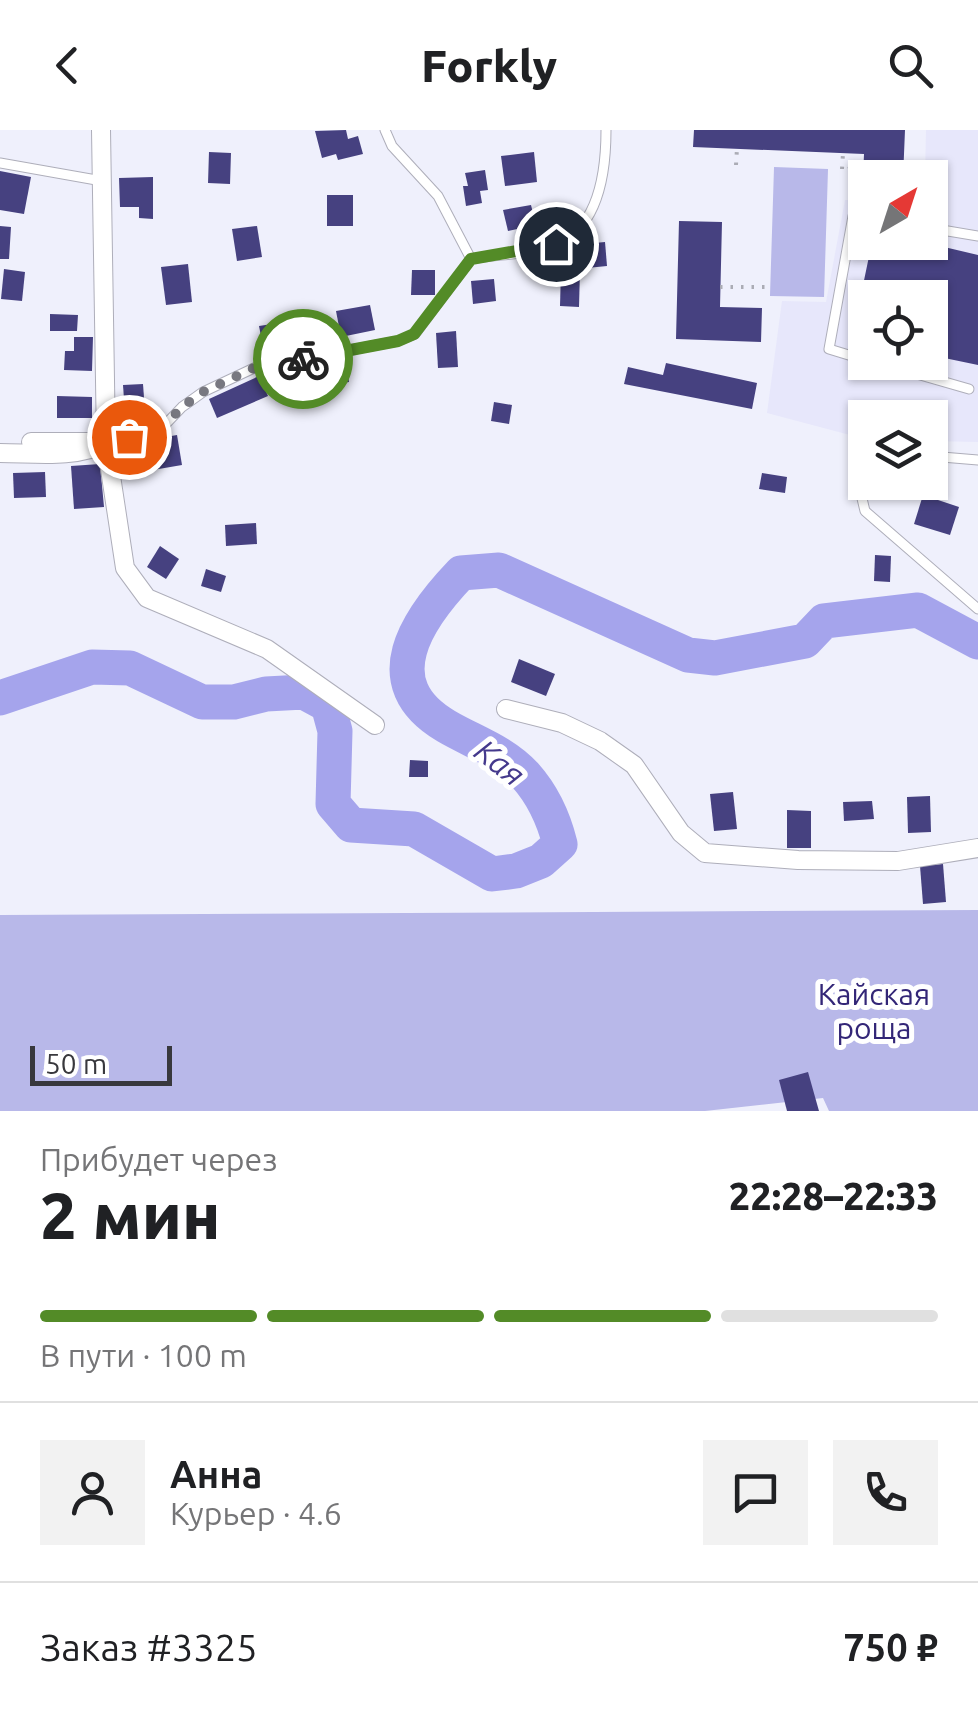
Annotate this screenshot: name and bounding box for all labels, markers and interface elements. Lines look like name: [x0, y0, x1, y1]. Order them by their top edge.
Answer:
icon: back: [40, 38, 95, 93]
icon: search: [883, 38, 938, 93]
text: Forkly: [421, 40, 557, 91]
north arrow: [848, 160, 948, 260]
map controls: [848, 160, 948, 500]
pin: [514, 202, 599, 287]
icon: home: [529, 217, 584, 272]
button: locate: [848, 280, 948, 380]
courier: [253, 309, 353, 409]
icon: bike: [276, 332, 331, 387]
pin: [87, 395, 172, 480]
button: layers: [848, 400, 948, 500]
icon: bag: [102, 410, 157, 465]
water label: Кая: [468, 732, 532, 792]
park label: Кайская роща: [818, 977, 930, 1045]
scale bar: [30, 1041, 172, 1086]
text: 50 m: [45, 1048, 107, 1079]
text: Прибудет через: [40, 1141, 278, 1177]
text: 22:28–22:33: [729, 1175, 938, 1217]
text: 2 мин: [40, 1178, 221, 1251]
text: В пути · 100 m: [40, 1337, 247, 1373]
button: person: [40, 1440, 145, 1545]
button: chat: [703, 1440, 808, 1545]
button: phone: [833, 1440, 938, 1545]
text: Анна: [170, 1453, 262, 1495]
text: Курьер · 4.6: [170, 1495, 342, 1531]
text: Заказ #3325: [40, 1626, 258, 1668]
text: 750 ₽: [843, 1626, 938, 1668]

